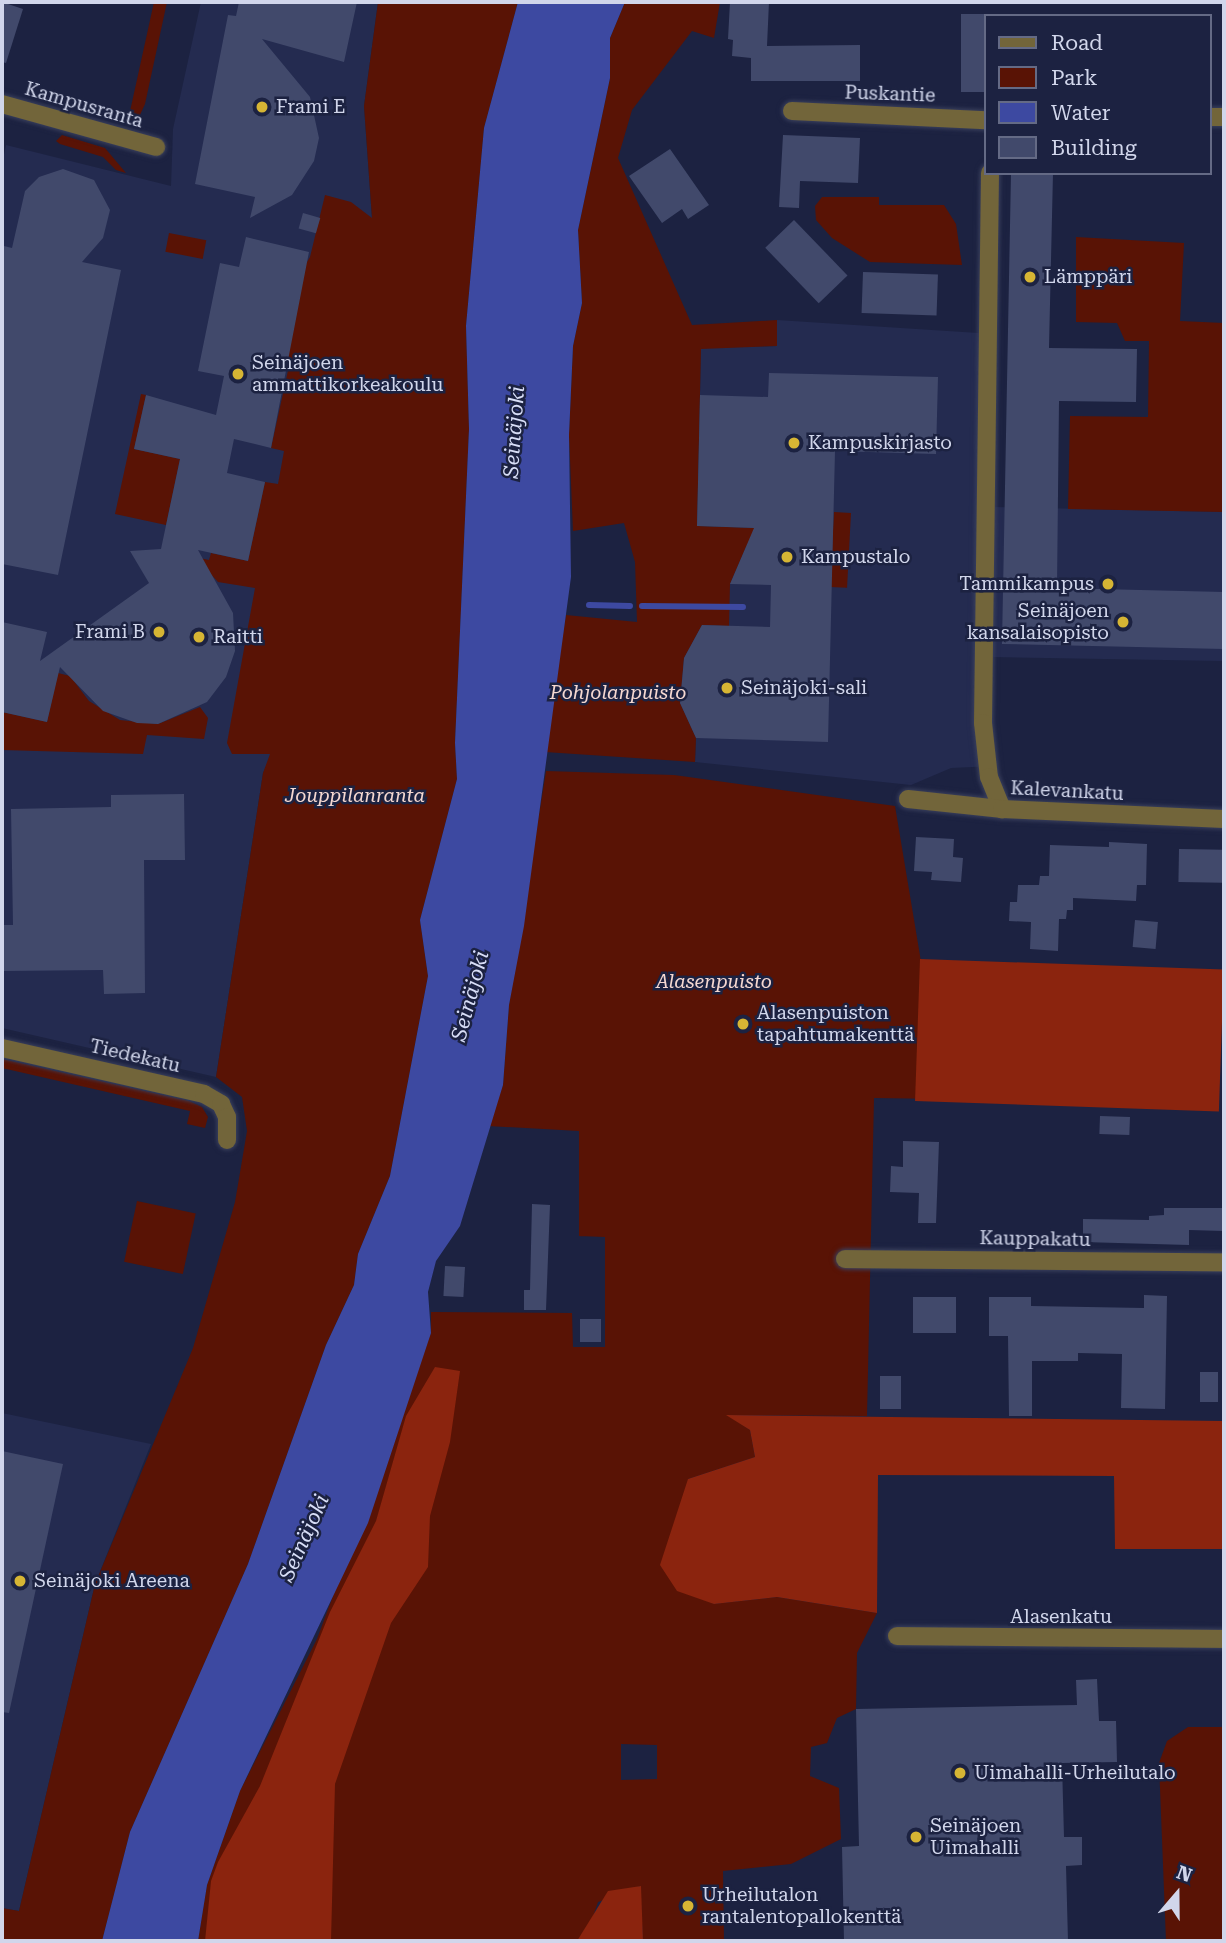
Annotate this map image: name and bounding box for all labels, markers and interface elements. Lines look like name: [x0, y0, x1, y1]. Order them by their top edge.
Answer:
legend: [984, 14, 1212, 175]
text: Road: [1051, 31, 1103, 55]
text: Park: [1051, 66, 1097, 90]
street label: Kampusranta: [22, 77, 146, 133]
street label: Puskantie: [844, 81, 936, 107]
place label: Frami E: [276, 96, 346, 118]
marker: Frami E: [254, 99, 270, 115]
text: Water: [1051, 101, 1110, 125]
text: Building: [1051, 136, 1137, 160]
place label: Lämppäri: [1044, 266, 1132, 288]
marker: Lämppäri: [1022, 269, 1038, 285]
place label: Seinäjoen ammattikorkeakoulu: [252, 352, 443, 396]
marker: Seinäjoen ammattikorkeakoulu: [230, 366, 246, 382]
water label: Seinäjoki: [498, 385, 530, 479]
place label: Kampuskirjasto: [808, 432, 952, 454]
marker: Kampuskirjasto: [786, 435, 802, 451]
place label: Kampustalo: [801, 546, 910, 568]
marker: Kampustalo: [779, 549, 795, 565]
place label: Tammikampus: [959, 573, 1094, 595]
marker: Tammikampus: [1100, 576, 1116, 592]
place label: Seinäjoen kansalaisopisto: [967, 600, 1109, 644]
marker: Seinäjoen kansalaisopisto: [1115, 614, 1131, 630]
place label: Frami B: [75, 621, 145, 643]
marker: Frami B: [151, 624, 167, 640]
place label: Raitti: [213, 626, 263, 648]
marker: Raitti: [191, 629, 207, 645]
place label: Seinäjoki-sali: [741, 677, 867, 699]
marker: Seinäjoki-sali: [719, 680, 735, 696]
park label: Pohjolanpuisto: [550, 682, 686, 704]
street label: Kalevankatu: [1010, 777, 1124, 805]
park label: Jouppilanranta: [285, 785, 425, 807]
water label: Seinäjoki: [446, 948, 494, 1044]
park label: Alasenpuisto: [656, 971, 772, 993]
place label: Alasenpuiston tapahtumakenttä: [757, 1002, 914, 1046]
marker: Alasenpuiston tapahtumakenttä: [735, 1016, 751, 1032]
street label: Tiedekatu: [88, 1035, 182, 1077]
street label: Kauppakatu: [979, 1227, 1091, 1251]
water label: Seinäjoki: [274, 1491, 334, 1585]
place label: Seinäjoki Areena: [34, 1570, 190, 1592]
marker: Seinäjoki Areena: [12, 1573, 28, 1589]
street label: Alasenkatu: [1010, 1606, 1112, 1628]
place label: Uimahalli-Urheilutalo: [974, 1762, 1176, 1784]
marker: Uimahalli-Urheilutalo: [952, 1765, 968, 1781]
place label: Seinäjoen Uimahalli: [930, 1815, 1021, 1859]
marker: Seinäjoen Uimahalli: [908, 1829, 924, 1845]
north arrow: [1142, 1859, 1212, 1929]
text: N: [1174, 1860, 1195, 1887]
place label: Urheilutalon rantalentopallokenttä: [702, 1884, 901, 1928]
marker: Urheilutalon rantalentopallokenttä: [680, 1898, 696, 1914]

